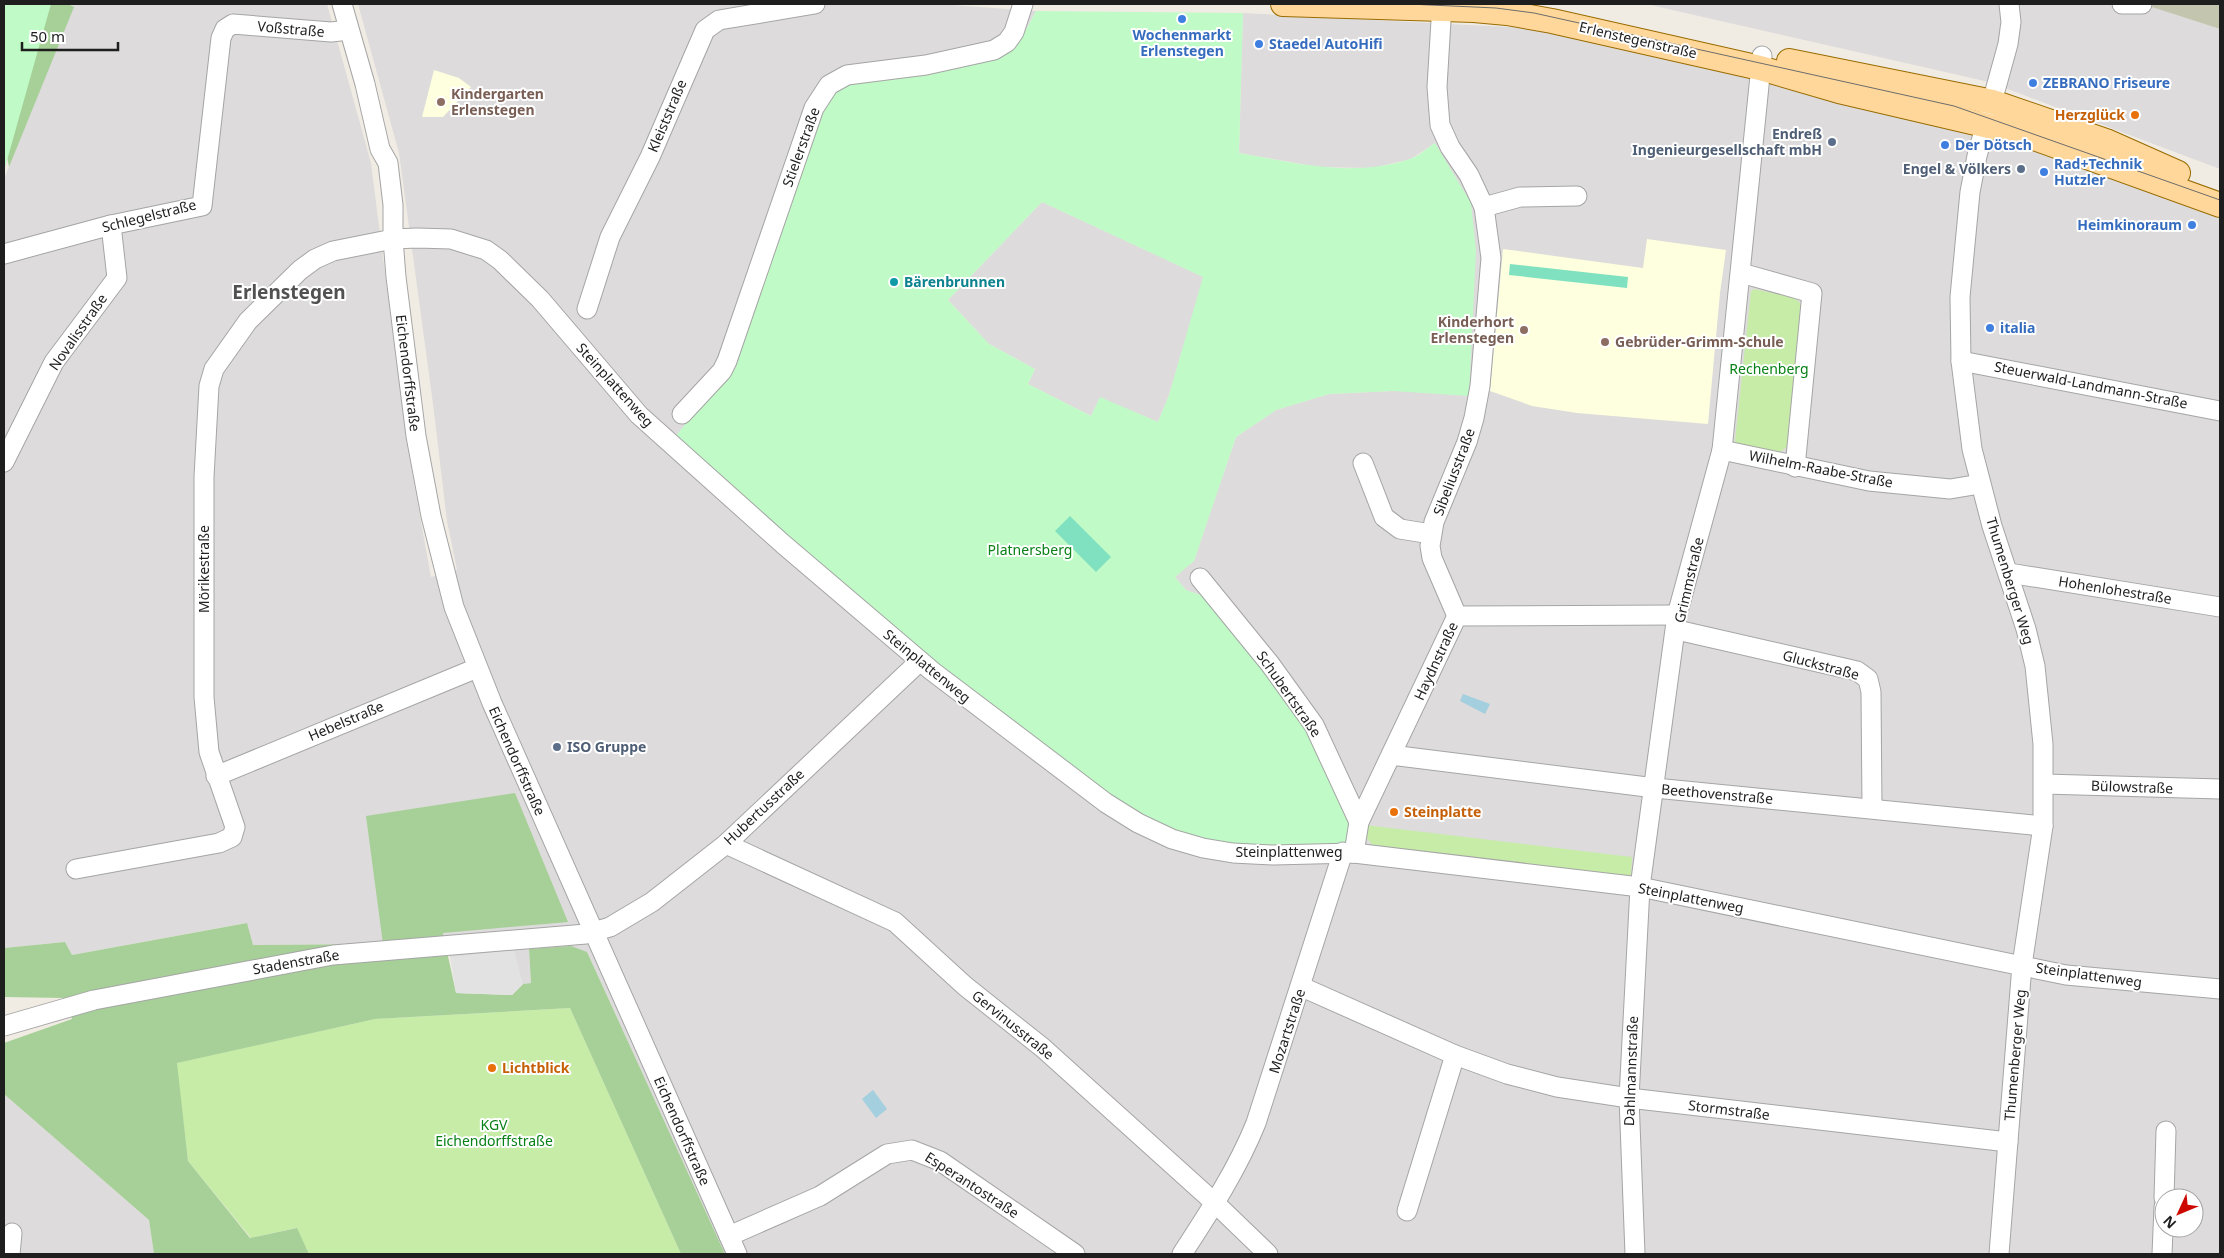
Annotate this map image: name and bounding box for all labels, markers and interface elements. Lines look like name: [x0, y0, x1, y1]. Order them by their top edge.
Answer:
marker: Wochenmarkt Erlenstegen: [1176, 13, 1188, 25]
street label: Voßstraße: [257, 16, 325, 41]
street label: Erlenstegenstraße: [1577, 17, 1699, 62]
scale bar: [22, 20, 119, 52]
place label: Wochenmarkt Erlenstegen: [1133, 25, 1231, 60]
text: 50 m: [30, 26, 65, 46]
place label: Staedel AutoHifi: [1269, 34, 1383, 53]
marker: Staedel AutoHifi: [1253, 38, 1265, 50]
place label: ZEBRANO Friseure: [2043, 73, 2170, 92]
street label: Kleiststraße: [643, 76, 690, 155]
marker: ZEBRANO Friseure: [2027, 77, 2039, 89]
place label: Kindergarten Erlenstegen: [451, 84, 544, 119]
marker: Kindergarten Erlenstegen: [435, 96, 447, 108]
street label: Stielerstraße: [777, 104, 824, 189]
place label: Herzglück: [2055, 105, 2125, 124]
marker: Herzglück: [2129, 109, 2141, 121]
place label: Endreß Ingenieurgesellschaft mbH: [1632, 124, 1822, 159]
place label: Der Dötsch: [1955, 135, 2032, 154]
marker: Endreß Ingenieurgesellschaft mbH: [1826, 136, 1838, 148]
marker: Der Dötsch: [1939, 139, 1951, 151]
place label: Rad+Technik Hutzler: [2054, 154, 2142, 189]
place label: Engel & Völkers: [1903, 159, 2011, 178]
marker: Engel & Völkers: [2015, 163, 2027, 175]
marker: Rad+Technik Hutzler: [2038, 166, 2050, 178]
street label: Schlegelstraße: [100, 195, 198, 236]
place label: Heimkinoraum: [2077, 215, 2182, 234]
marker: Heimkinoraum: [2186, 219, 2198, 231]
place label: Bärenbrunnen: [904, 272, 1005, 291]
marker: Bärenbrunnen: [888, 276, 900, 288]
district label: Erlenstegen: [232, 279, 346, 305]
street label: Novalisstraße: [44, 289, 111, 374]
place label: Kinderhort Erlenstegen: [1431, 312, 1514, 347]
street label: Eichendorffstraße: [392, 313, 425, 433]
place label: italia: [2000, 318, 2035, 337]
marker: italia: [1984, 322, 1996, 334]
marker: Kinderhort Erlenstegen: [1518, 324, 1530, 336]
place label: Gebrüder-Grimm-Schule: [1615, 332, 1784, 351]
marker: Gebrüder-Grimm-Schule: [1599, 336, 1611, 348]
street label: Steinplattenweg: [572, 338, 658, 431]
street label: Steuerwald-Landmann-Straße: [1993, 356, 2189, 413]
park label: Rechenberg: [1729, 359, 1809, 378]
street label: Sibeliusstraße: [1428, 425, 1479, 518]
street label: Wilhelm-Raabe-Straße: [1747, 445, 1895, 492]
street label: Thumenberger Weg: [1982, 515, 2039, 647]
street label: Mörikestraße: [194, 525, 213, 613]
street label: Grimmstraße: [1669, 535, 1708, 625]
park label: Platnersberg: [988, 540, 1072, 559]
street label: Hohenlohestraße: [2057, 571, 2173, 608]
street label: Haydnstraße: [1409, 618, 1462, 703]
street label: Steinplattenweg: [880, 625, 975, 707]
street label: Gluckstraße: [1781, 645, 1862, 684]
street label: Schubertstraße: [1253, 647, 1326, 741]
street label: Hebelstraße: [305, 696, 387, 745]
street label: Eichendorffstraße: [485, 703, 550, 818]
place label: ISO Gruppe: [567, 737, 646, 756]
marker: ISO Gruppe: [551, 741, 563, 753]
street label: Hubertusstraße: [719, 764, 808, 849]
street label: Bülowstraße: [2091, 776, 2174, 797]
street label: Beethovenstraße: [1660, 779, 1774, 808]
place label: Steinplatte: [1404, 802, 1481, 821]
marker: Steinplatte: [1388, 806, 1400, 818]
street label: Steinplattenweg: [1235, 842, 1343, 861]
street label: Steinplattenweg: [1637, 878, 1746, 917]
street label: Stadenstraße: [251, 945, 341, 978]
street label: Steinplattenweg: [2035, 958, 2143, 991]
street label: Gervinusstraße: [968, 986, 1058, 1064]
street label: Mozartstraße: [1264, 986, 1309, 1076]
street label: Thumenberger Weg: [1999, 988, 2030, 1122]
street label: Dahlmannstraße: [1619, 1015, 1642, 1126]
place label: Lichtblick: [502, 1058, 570, 1077]
marker: Lichtblick: [486, 1062, 498, 1074]
street label: Eichendorffstraße: [650, 1073, 715, 1188]
street label: Stormstraße: [1687, 1095, 1771, 1124]
park label: KGV Eichendorffstraße: [435, 1115, 553, 1150]
street label: Esperantostraße: [922, 1147, 1023, 1222]
north arrow: [2154, 1188, 2204, 1238]
text: N: [2158, 1212, 2180, 1233]

